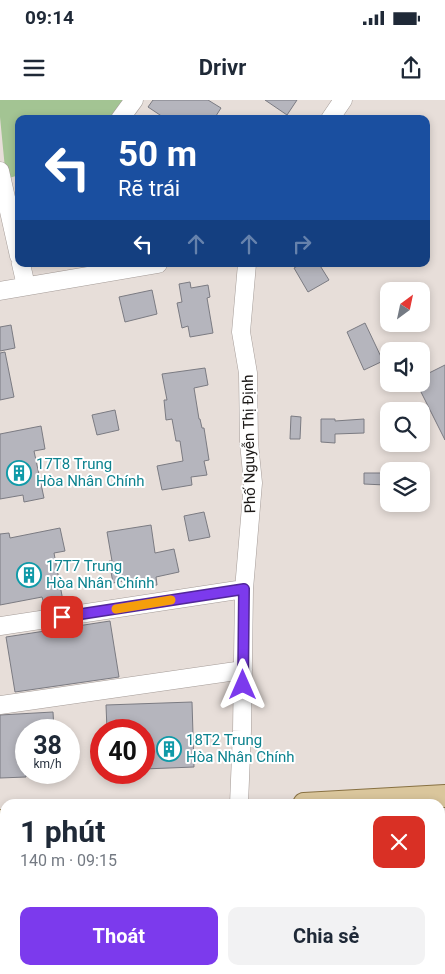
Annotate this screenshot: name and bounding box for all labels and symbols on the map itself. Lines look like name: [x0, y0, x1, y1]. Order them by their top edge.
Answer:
north arrow: [380, 282, 430, 332]
street label: Phố Nguyễn Thị Định: [239, 374, 259, 514]
place label: 17T8 Trung Hòa Nhân Chính: [36, 455, 145, 490]
building icon: 17T8 Trung Hòa Nhân Chính: [6, 460, 32, 486]
place label: 17T7 Trung Hòa Nhân Chính: [46, 557, 155, 592]
building icon: 17T7 Trung Hòa Nhân Chính: [16, 562, 42, 588]
pin: [41, 596, 83, 638]
position arrow: [216, 658, 268, 710]
speed limit sign: 40: [90, 719, 155, 784]
place label: 18T2 Trung Hòa Nhân Chính: [186, 731, 295, 766]
building icon: 18T2 Trung Hòa Nhân Chính: [156, 736, 182, 762]

